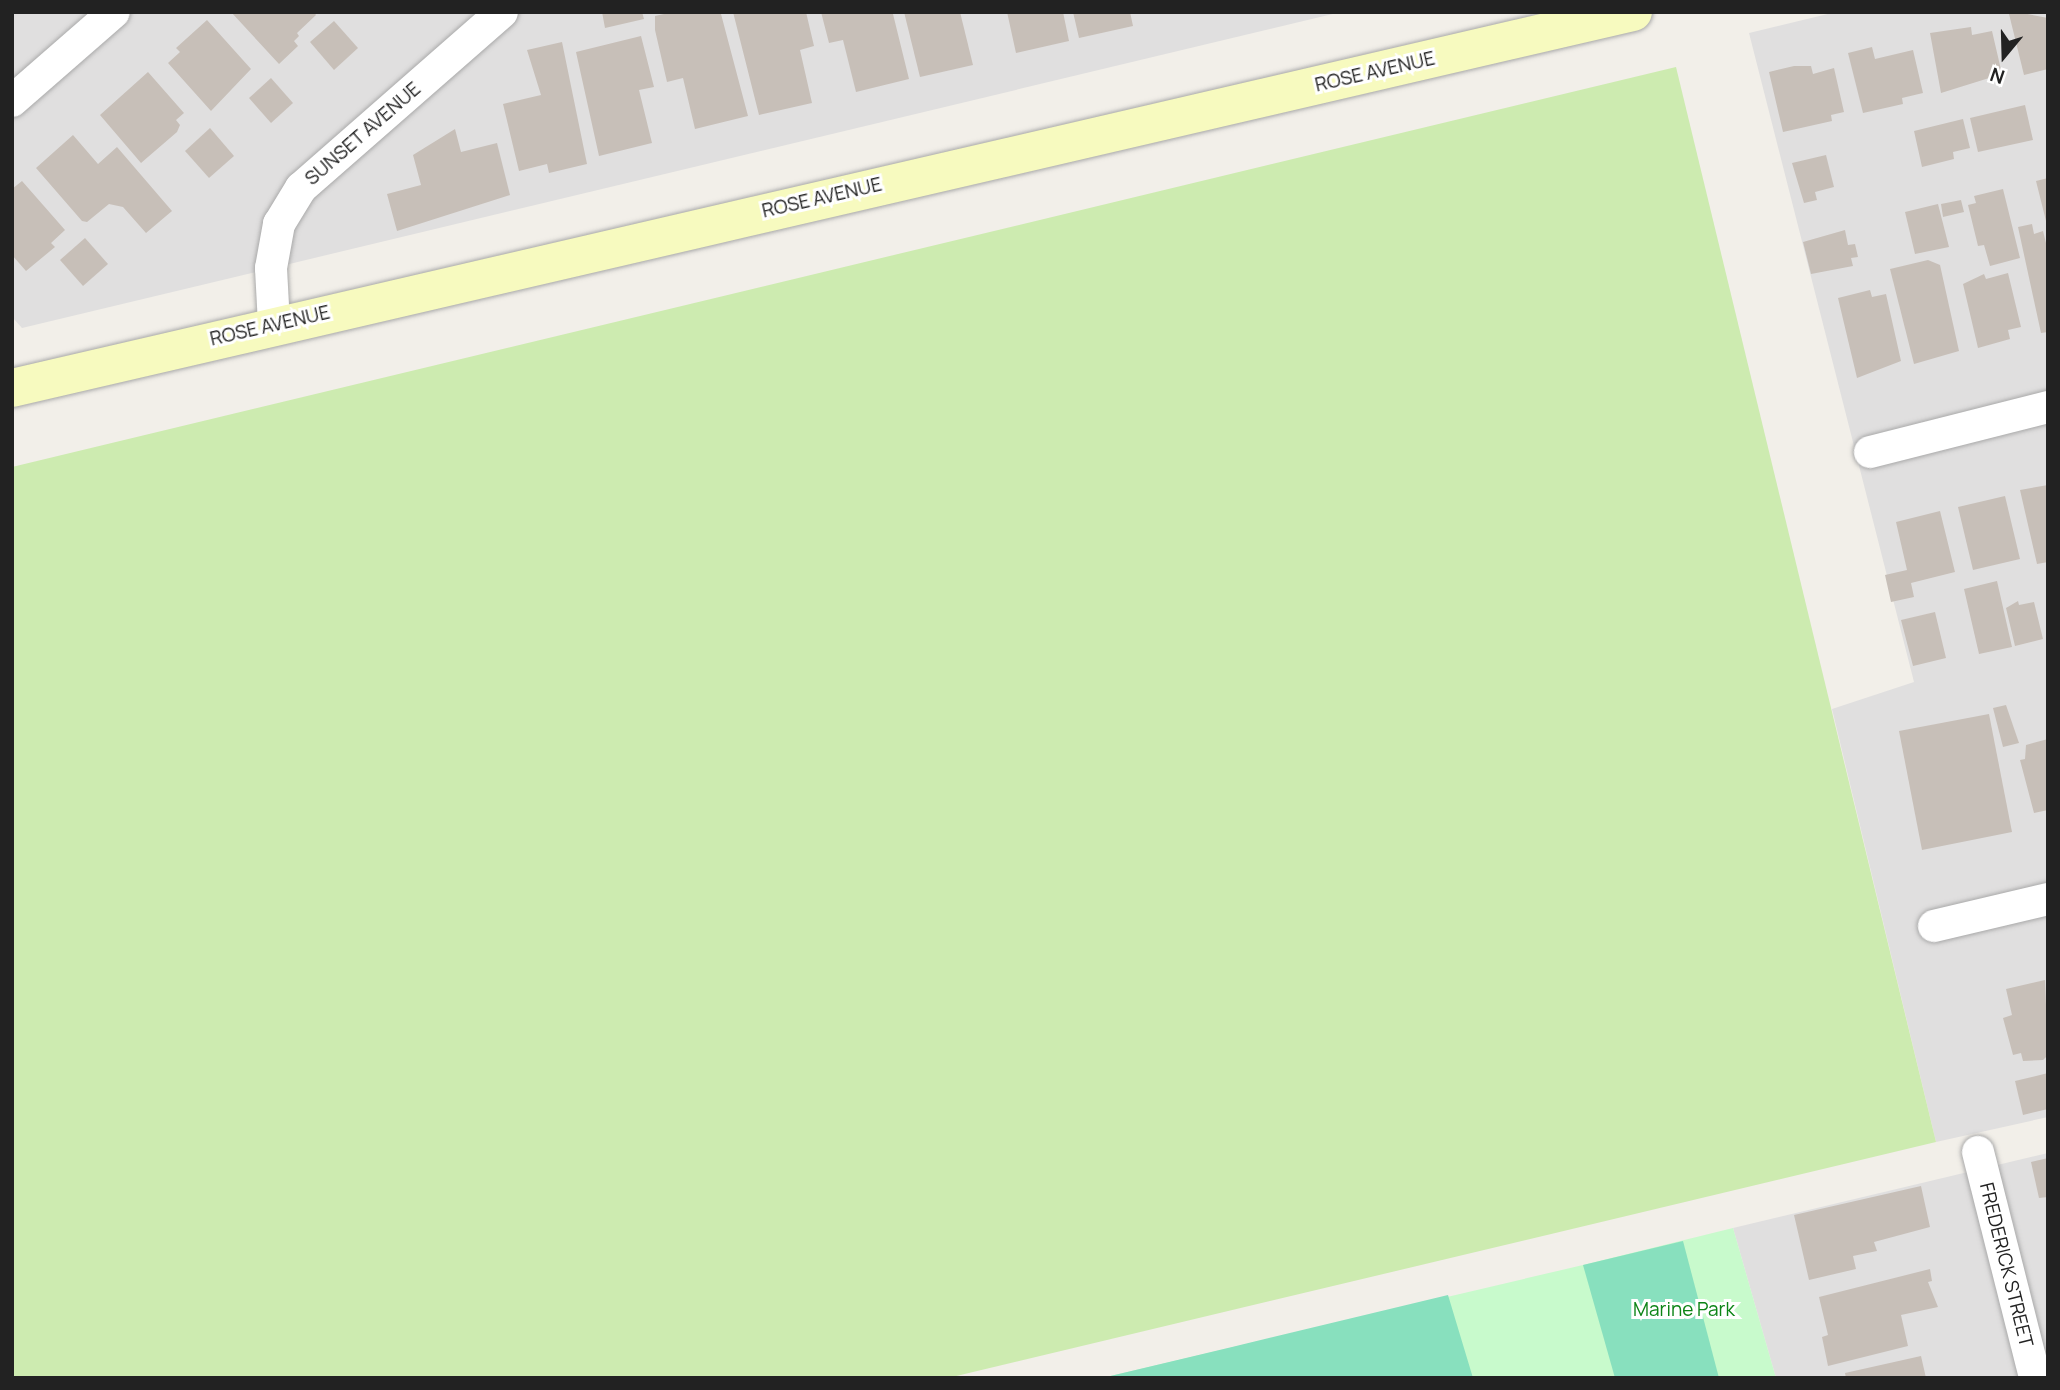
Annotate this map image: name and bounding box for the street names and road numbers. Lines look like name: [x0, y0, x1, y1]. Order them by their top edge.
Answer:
street label: ROSE AVENUE: [1313, 47, 1437, 97]
street label: SUNSET AVENUE: [300, 78, 426, 190]
street label: ROSE AVENUE: [760, 173, 884, 223]
street label: ROSE AVENUE: [208, 301, 332, 351]
street label: FREDERICK STREET: [1974, 1180, 2038, 1350]

